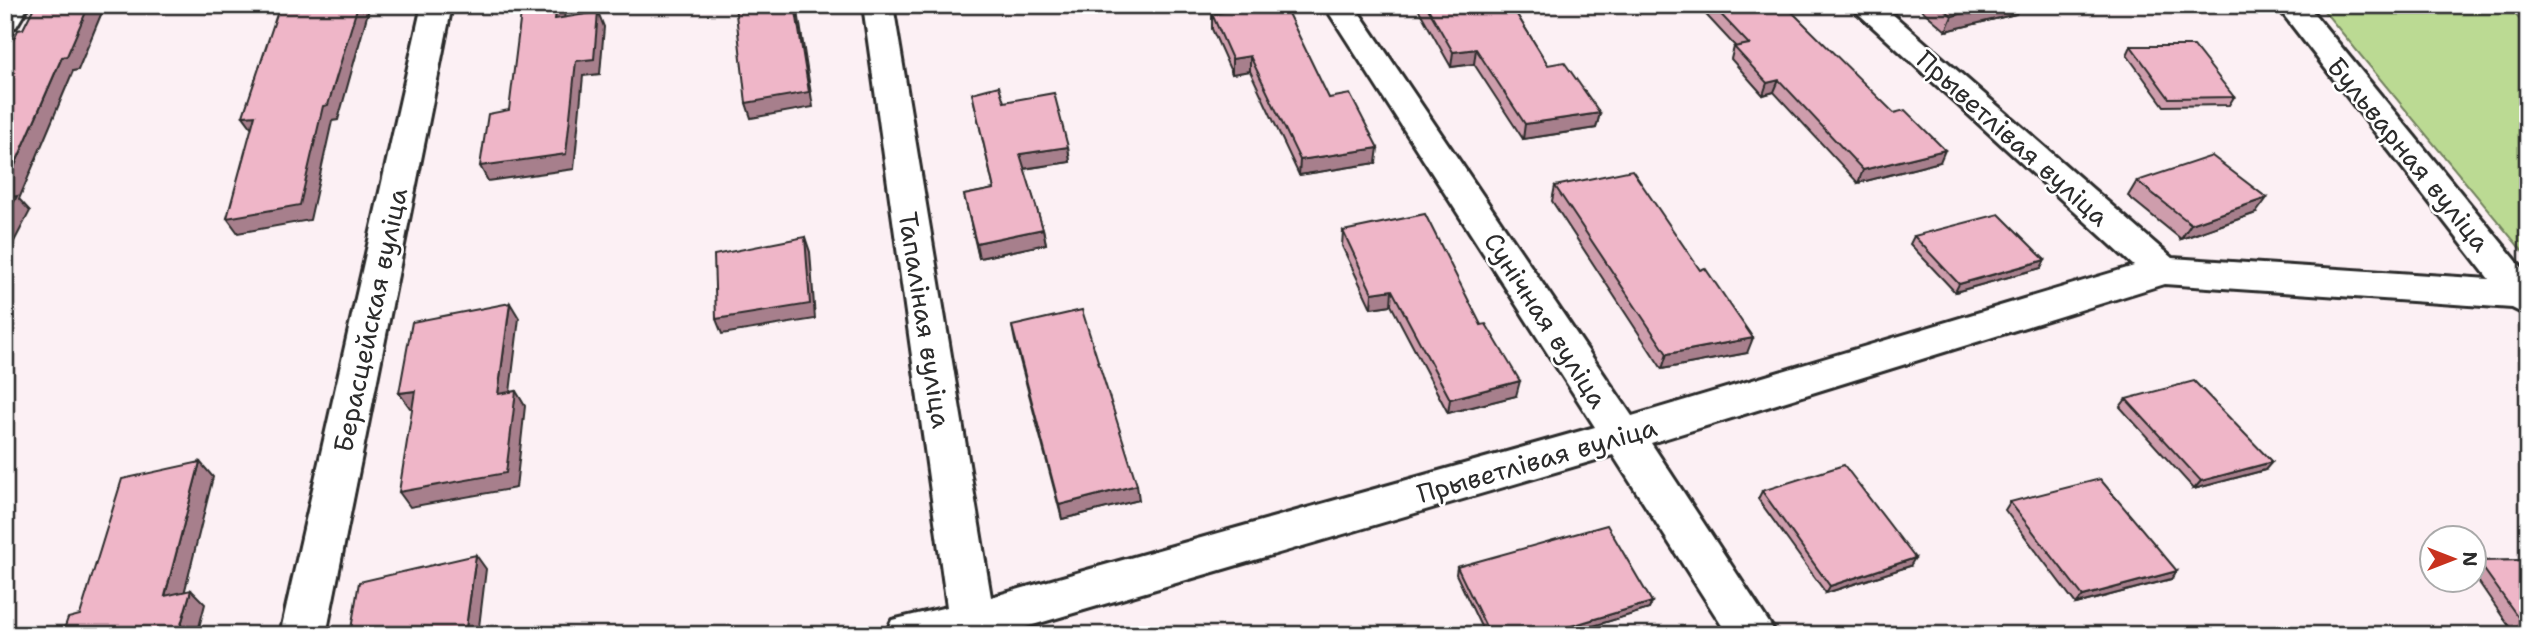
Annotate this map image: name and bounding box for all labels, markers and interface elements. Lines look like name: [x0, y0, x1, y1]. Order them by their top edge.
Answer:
street label: Прыветлівая вуліца: [1909, 42, 2117, 234]
street label: Бульварная вуліца: [2320, 49, 2498, 259]
street label: Берасцейская вуліца: [325, 184, 415, 456]
street label: Тапаліная вуліца: [891, 209, 959, 431]
street label: Сунічная вуліца: [1476, 225, 1616, 415]
street label: Прыветлівая вуліца: [1413, 409, 1661, 511]
north arrow: [2418, 524, 2488, 594]
text: N: [2457, 551, 2482, 567]

